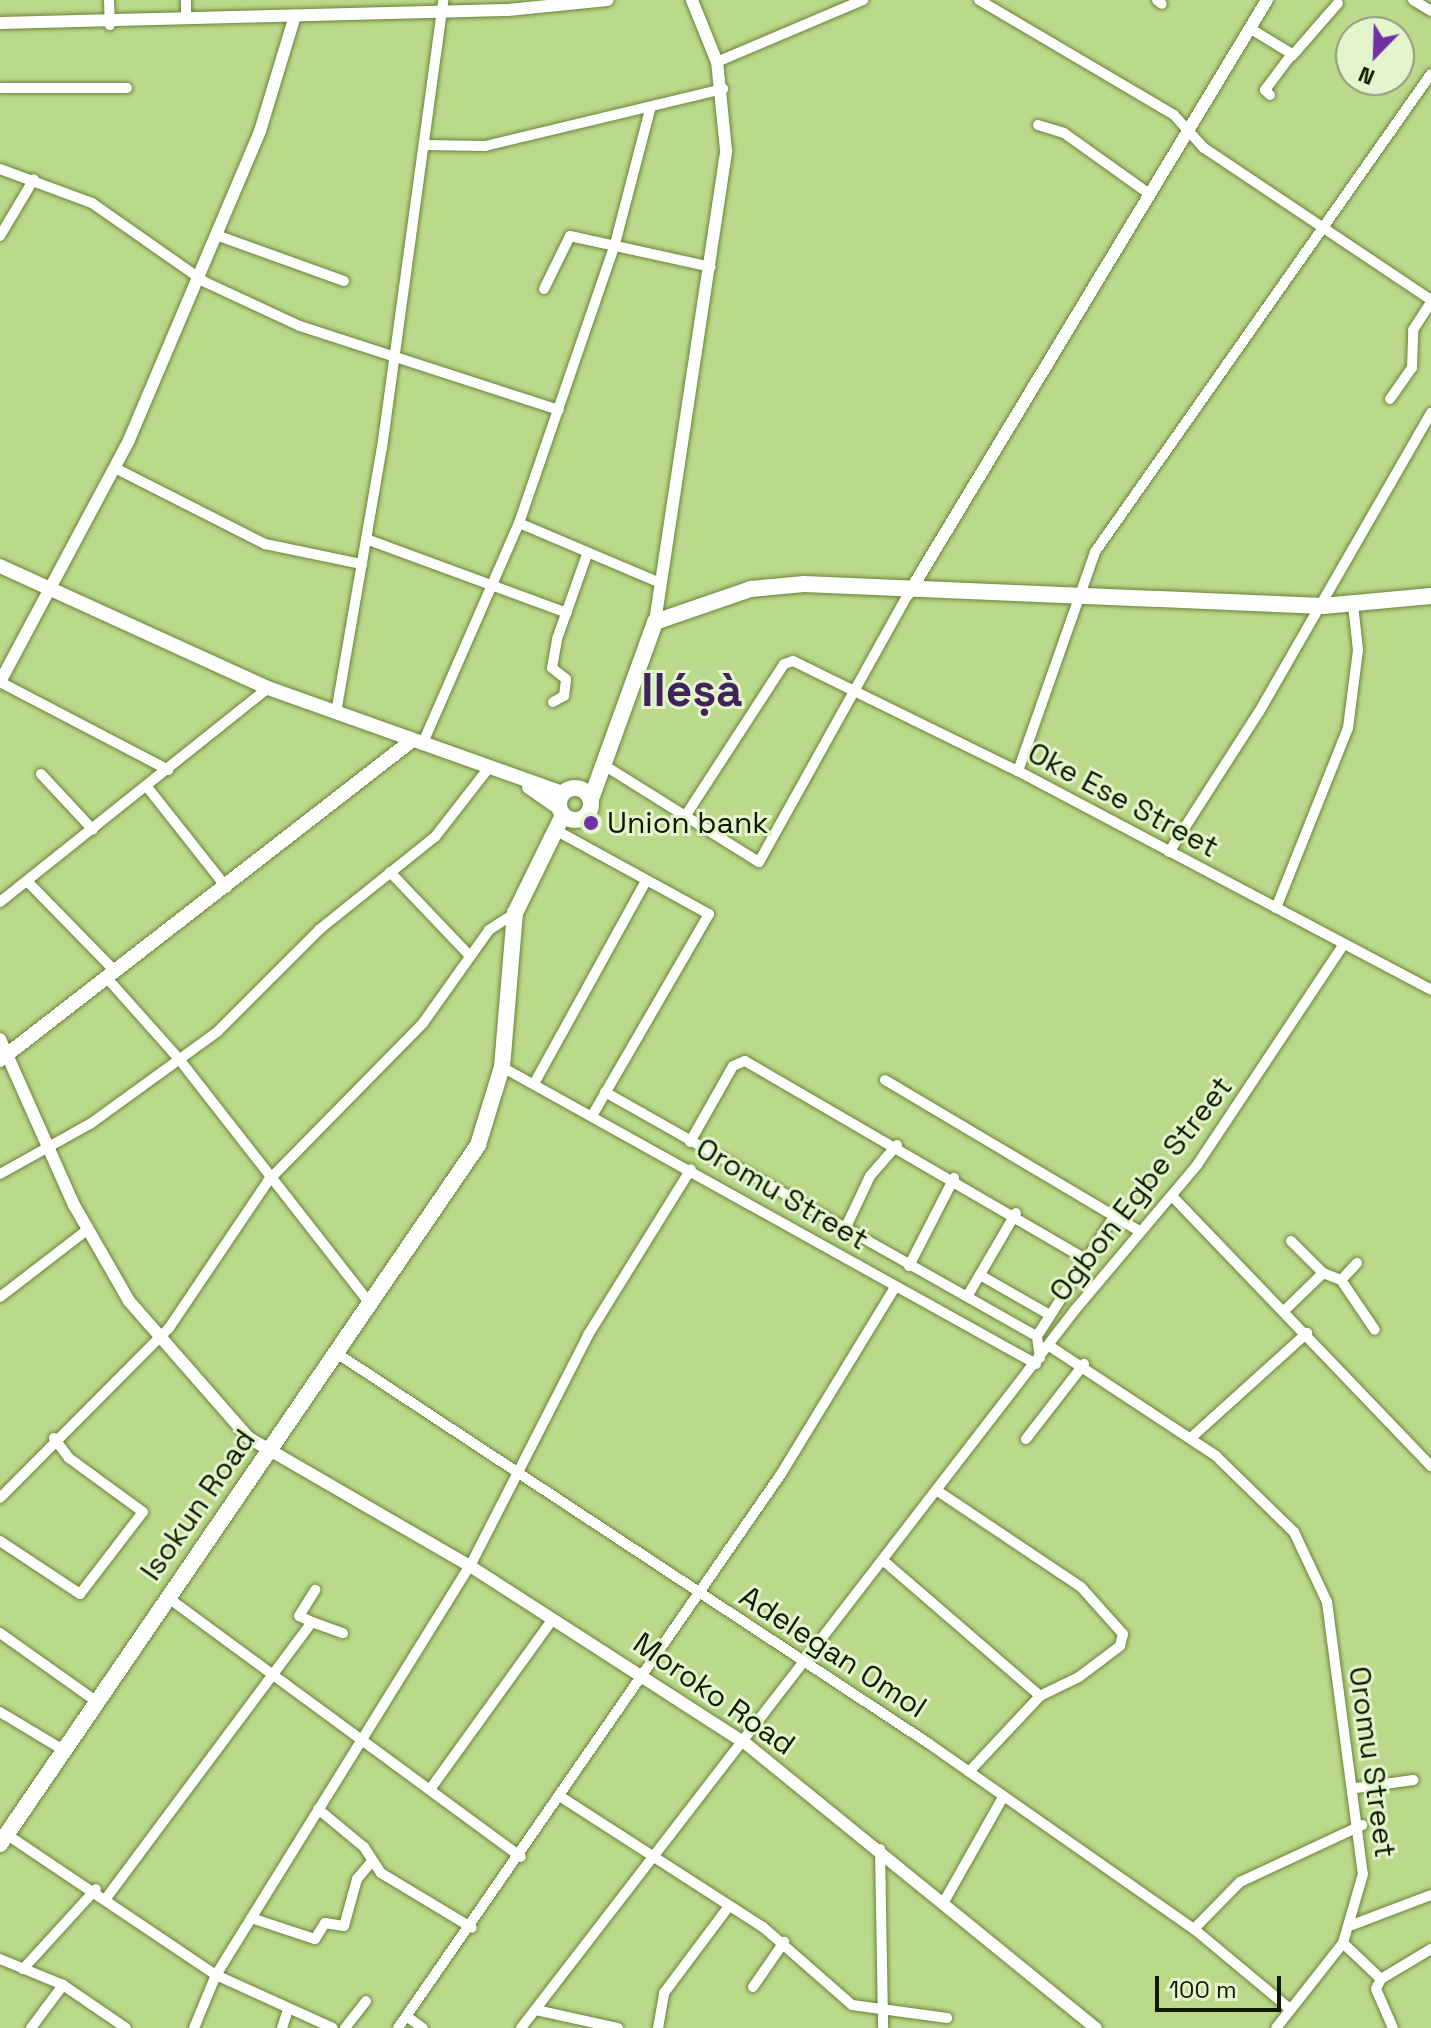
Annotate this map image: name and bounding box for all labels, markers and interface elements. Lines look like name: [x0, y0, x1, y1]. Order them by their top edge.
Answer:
north arrow: [1335, 16, 1415, 96]
text: N: [1354, 60, 1379, 92]
district label: Iléṣà: [641, 662, 743, 718]
street label: Oke Ese Street: [1022, 735, 1224, 865]
place label: Union bank: [607, 805, 768, 841]
marker: Union bank: [582, 814, 600, 832]
street label: Ogbon Egbe Street: [1042, 1069, 1240, 1309]
street label: Oromu Street: [690, 1130, 874, 1258]
street label: Isokun Road: [133, 1423, 263, 1587]
street label: Adelegan Omol: [733, 1578, 933, 1726]
street label: Moroko Road: [626, 1625, 802, 1763]
street label: Oromu Street: [1341, 1664, 1403, 1860]
scale bar: [1159, 1960, 1285, 2010]
text: 100 m: [1169, 1974, 1237, 2005]

